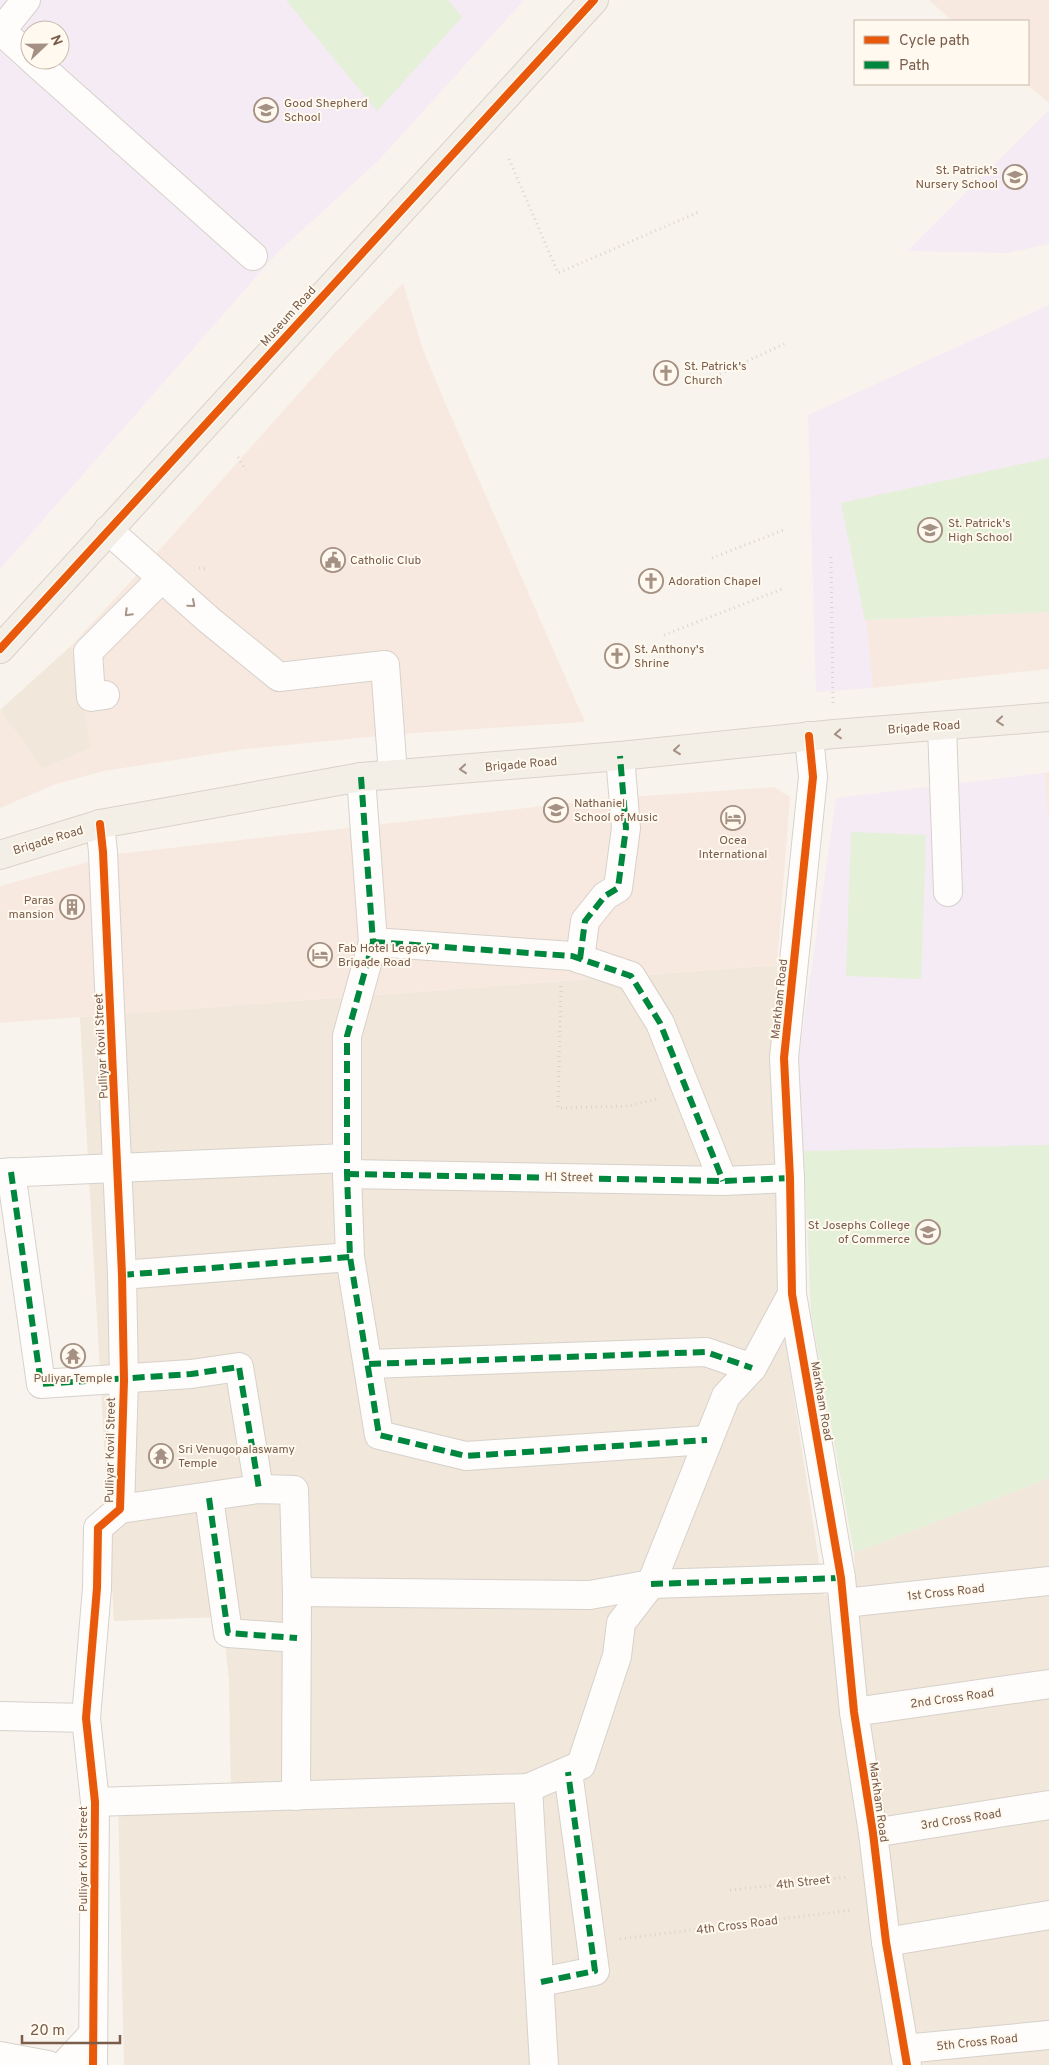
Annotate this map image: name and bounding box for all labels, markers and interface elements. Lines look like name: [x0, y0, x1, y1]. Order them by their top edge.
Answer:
north arrow: [20, 20, 70, 70]
legend: [854, 20, 1029, 85]
text: Cycle path: [899, 32, 970, 51]
text: N: [46, 33, 65, 49]
text: Path: [899, 57, 930, 76]
place label: Good Shepherd School: [284, 96, 368, 126]
school or university icon: Good Shepherd School: [253, 97, 279, 123]
place label: St. Patrick's Nursery School: [915, 163, 998, 193]
school or university icon: St. Patrick's Nursery School: [1002, 164, 1028, 190]
street label: Museum Road: [257, 283, 320, 350]
place label: St. Patrick's Church: [684, 359, 747, 389]
church icon: St. Patrick's Church: [653, 360, 679, 386]
place label: St. Patrick's High School: [948, 516, 1012, 546]
school or university icon: St. Patrick's High School: [917, 517, 943, 543]
public building icon: Catholic Club: [320, 547, 346, 573]
place label: Catholic Club: [350, 553, 422, 569]
church icon: Adoration Chapel: [638, 568, 664, 594]
place label: Adoration Chapel: [668, 574, 761, 590]
one-way arrow: [186, 599, 195, 608]
one-way arrow: [124, 607, 133, 616]
place label: St. Anthony's Shrine: [634, 642, 704, 672]
church icon: St. Anthony's Shrine: [604, 643, 630, 669]
one-way arrow: [996, 715, 1004, 726]
street label: Brigade Road: [887, 717, 961, 739]
one-way arrow: [834, 728, 842, 739]
one-way arrow: [672, 744, 680, 755]
street label: Brigade Road: [484, 754, 558, 776]
one-way arrow: [458, 763, 466, 774]
place label: Nathaniel School of Music: [574, 796, 658, 826]
school or university icon: Nathaniel School of Music: [543, 797, 569, 823]
hotel icon: Ocea International: [720, 805, 746, 831]
street label: Brigade Road: [11, 823, 85, 859]
place label: Ocea International: [699, 833, 767, 863]
place label: Paras mansion: [8, 893, 54, 923]
building icon: Paras mansion: [59, 894, 85, 920]
place label: Fab Hotel Legacy Brigade Road: [338, 941, 431, 971]
hotel icon: Fab Hotel Legacy Brigade Road: [307, 942, 333, 968]
street label: Markham Road: [768, 958, 792, 1040]
street label: Pulliyar Kovil Street: [91, 993, 113, 1099]
street label: H1 Street: [544, 1170, 593, 1186]
place label: St Josephs College of Commerce: [808, 1218, 910, 1248]
school or university icon: St Josephs College of Commerce: [915, 1219, 941, 1245]
temple icon: Puliyar Temple: [60, 1343, 86, 1369]
street label: Markham Road: [806, 1360, 836, 1442]
place label: Puliyar Temple: [33, 1371, 113, 1387]
street label: Pulliyar Kovil Street: [102, 1397, 120, 1503]
place label: Sri Venugopalaswamy Temple: [178, 1442, 295, 1472]
temple icon: Sri Venugopalaswamy Temple: [148, 1443, 174, 1469]
street label: 1st Cross Road: [907, 1581, 986, 1605]
street label: 2nd Cross Road: [909, 1685, 995, 1713]
street label: Markham Road: [864, 1761, 892, 1843]
street label: Pulliyar Kovil Street: [76, 1806, 92, 1912]
street label: 3rd Cross Road: [920, 1806, 1003, 1834]
street label: 4th Street: [775, 1872, 831, 1894]
street label: 4th Cross Road: [696, 1913, 779, 1939]
scale bar: [22, 2012, 120, 2044]
text: 20 m: [30, 2022, 65, 2041]
street label: 5th Cross Road: [936, 2031, 1019, 2055]

